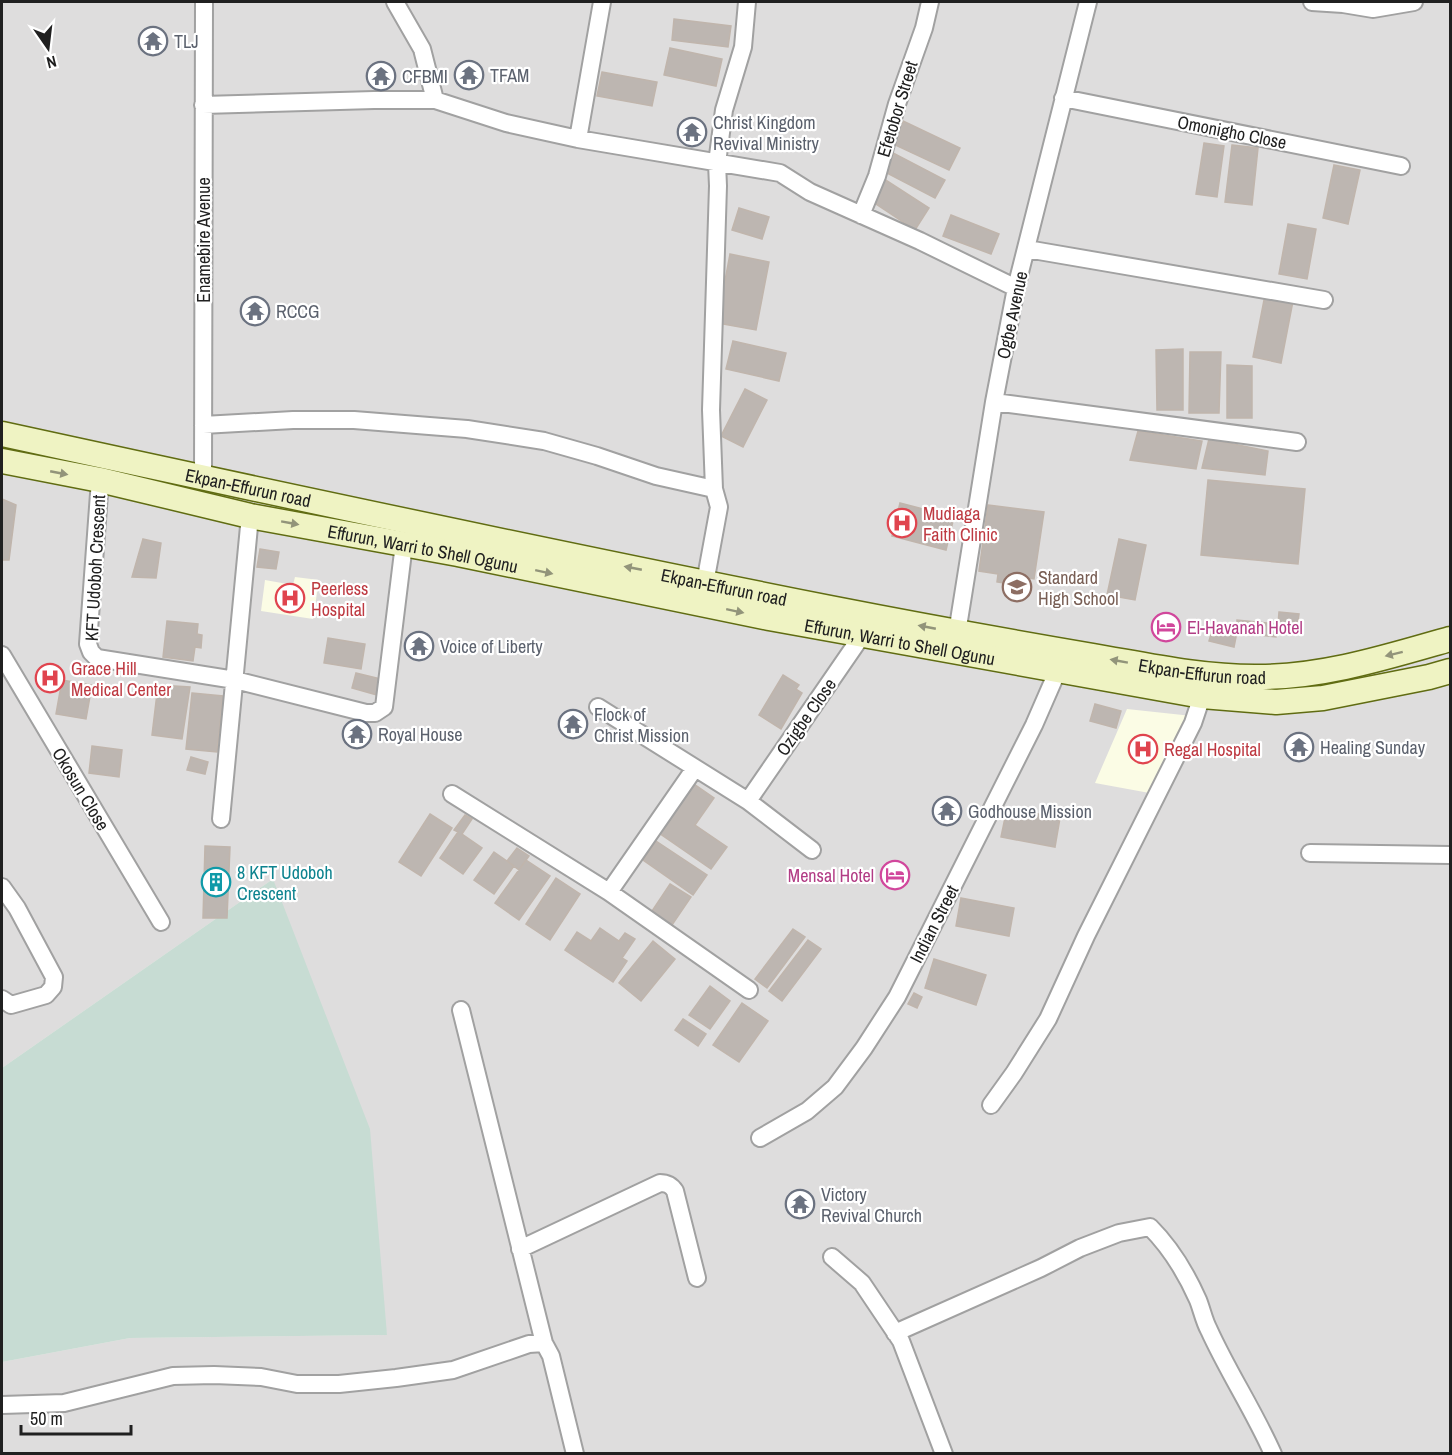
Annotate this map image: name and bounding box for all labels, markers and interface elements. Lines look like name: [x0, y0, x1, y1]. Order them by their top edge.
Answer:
north arrow: [18, 18, 78, 78]
temple icon: TLJ: [137, 25, 169, 57]
place label: TLJ: [174, 29, 199, 54]
text: N: [44, 51, 59, 74]
street label: Efetobor Street: [871, 58, 923, 160]
temple icon: TFAM: [453, 59, 485, 91]
temple icon: CFBMI: [365, 60, 397, 92]
place label: TFAM: [490, 63, 529, 88]
place label: CFBMI: [402, 64, 448, 89]
street label: Omonigho Close: [1175, 109, 1289, 155]
place label: Christ Kingdom Revival Ministry: [713, 110, 819, 156]
temple icon: Christ Kingdom Revival Ministry: [676, 116, 708, 148]
street label: Enamebire Avenue: [191, 177, 216, 303]
street label: Ogbe Avenue: [990, 269, 1034, 361]
temple icon: RCCG: [239, 295, 271, 327]
place label: RCCG: [276, 299, 319, 324]
street label: Ekpan-Effurun road: [183, 462, 313, 513]
one-way arrow: [50, 469, 69, 478]
street label: KFT Udoboh Crescent: [79, 494, 111, 642]
place label: Mudiaga Faith Clinic: [923, 501, 998, 547]
hospital icon: Mudiaga Faith Clinic: [886, 507, 918, 539]
street label: Effurun, Warri to Shell Ogunu: [326, 518, 520, 579]
one-way arrow: [281, 519, 300, 528]
street label: Ekpan-Effurun road: [659, 562, 789, 612]
one-way arrow: [623, 563, 642, 572]
place label: Standard High School: [1038, 565, 1118, 611]
one-way arrow: [534, 568, 553, 577]
school or university icon: Standard High School: [1001, 571, 1033, 603]
place label: Peerless Hospital: [311, 576, 368, 622]
hospital icon: Peerless Hospital: [274, 582, 306, 614]
one-way arrow: [725, 607, 744, 616]
hotel icon: El-Havanah Hotel: [1150, 611, 1182, 643]
street label: Effurun, Warri to Shell Ogunu: [803, 612, 997, 671]
place label: El-Havanah Hotel: [1187, 615, 1303, 640]
one-way arrow: [917, 622, 936, 631]
temple icon: Voice of Liberty: [403, 630, 435, 662]
place label: Voice of Liberty: [440, 634, 543, 659]
one-way arrow: [1385, 650, 1403, 660]
street label: Ekpan-Effurun road: [1137, 652, 1266, 690]
place label: Grace Hill Medical Center: [71, 656, 171, 702]
one-way arrow: [1109, 656, 1128, 665]
hospital icon: Grace Hill Medical Center: [34, 662, 66, 694]
street label: Ozigbe Close: [770, 673, 842, 761]
place label: Flock of Christ Mission: [594, 702, 689, 748]
temple icon: Flock of Christ Mission: [557, 708, 589, 740]
temple icon: Royal House: [341, 718, 373, 750]
place label: Royal House: [378, 722, 463, 747]
temple icon: Healing Sunday: [1283, 731, 1315, 763]
hospital icon: Regal Hospital: [1127, 733, 1159, 765]
place label: Healing Sunday: [1320, 735, 1426, 760]
place label: Regal Hospital: [1164, 737, 1261, 762]
street label: Okosun Close: [46, 743, 116, 835]
temple icon: Godhouse Mission: [931, 795, 963, 827]
place label: Godhouse Mission: [968, 799, 1092, 824]
hotel icon: Mensal Hotel: [879, 859, 911, 891]
place label: 8 KFT Udoboh Crescent: [237, 860, 333, 906]
place label: Mensal Hotel: [788, 863, 874, 888]
building icon: 8 KFT Udoboh Crescent: [200, 866, 232, 898]
street label: Indian Street: [904, 881, 964, 967]
place label: Victory Revival Church: [821, 1182, 922, 1228]
temple icon: Victory Revival Church: [784, 1188, 816, 1220]
scale bar: [21, 1398, 130, 1436]
text: 50 m: [30, 1406, 63, 1431]

